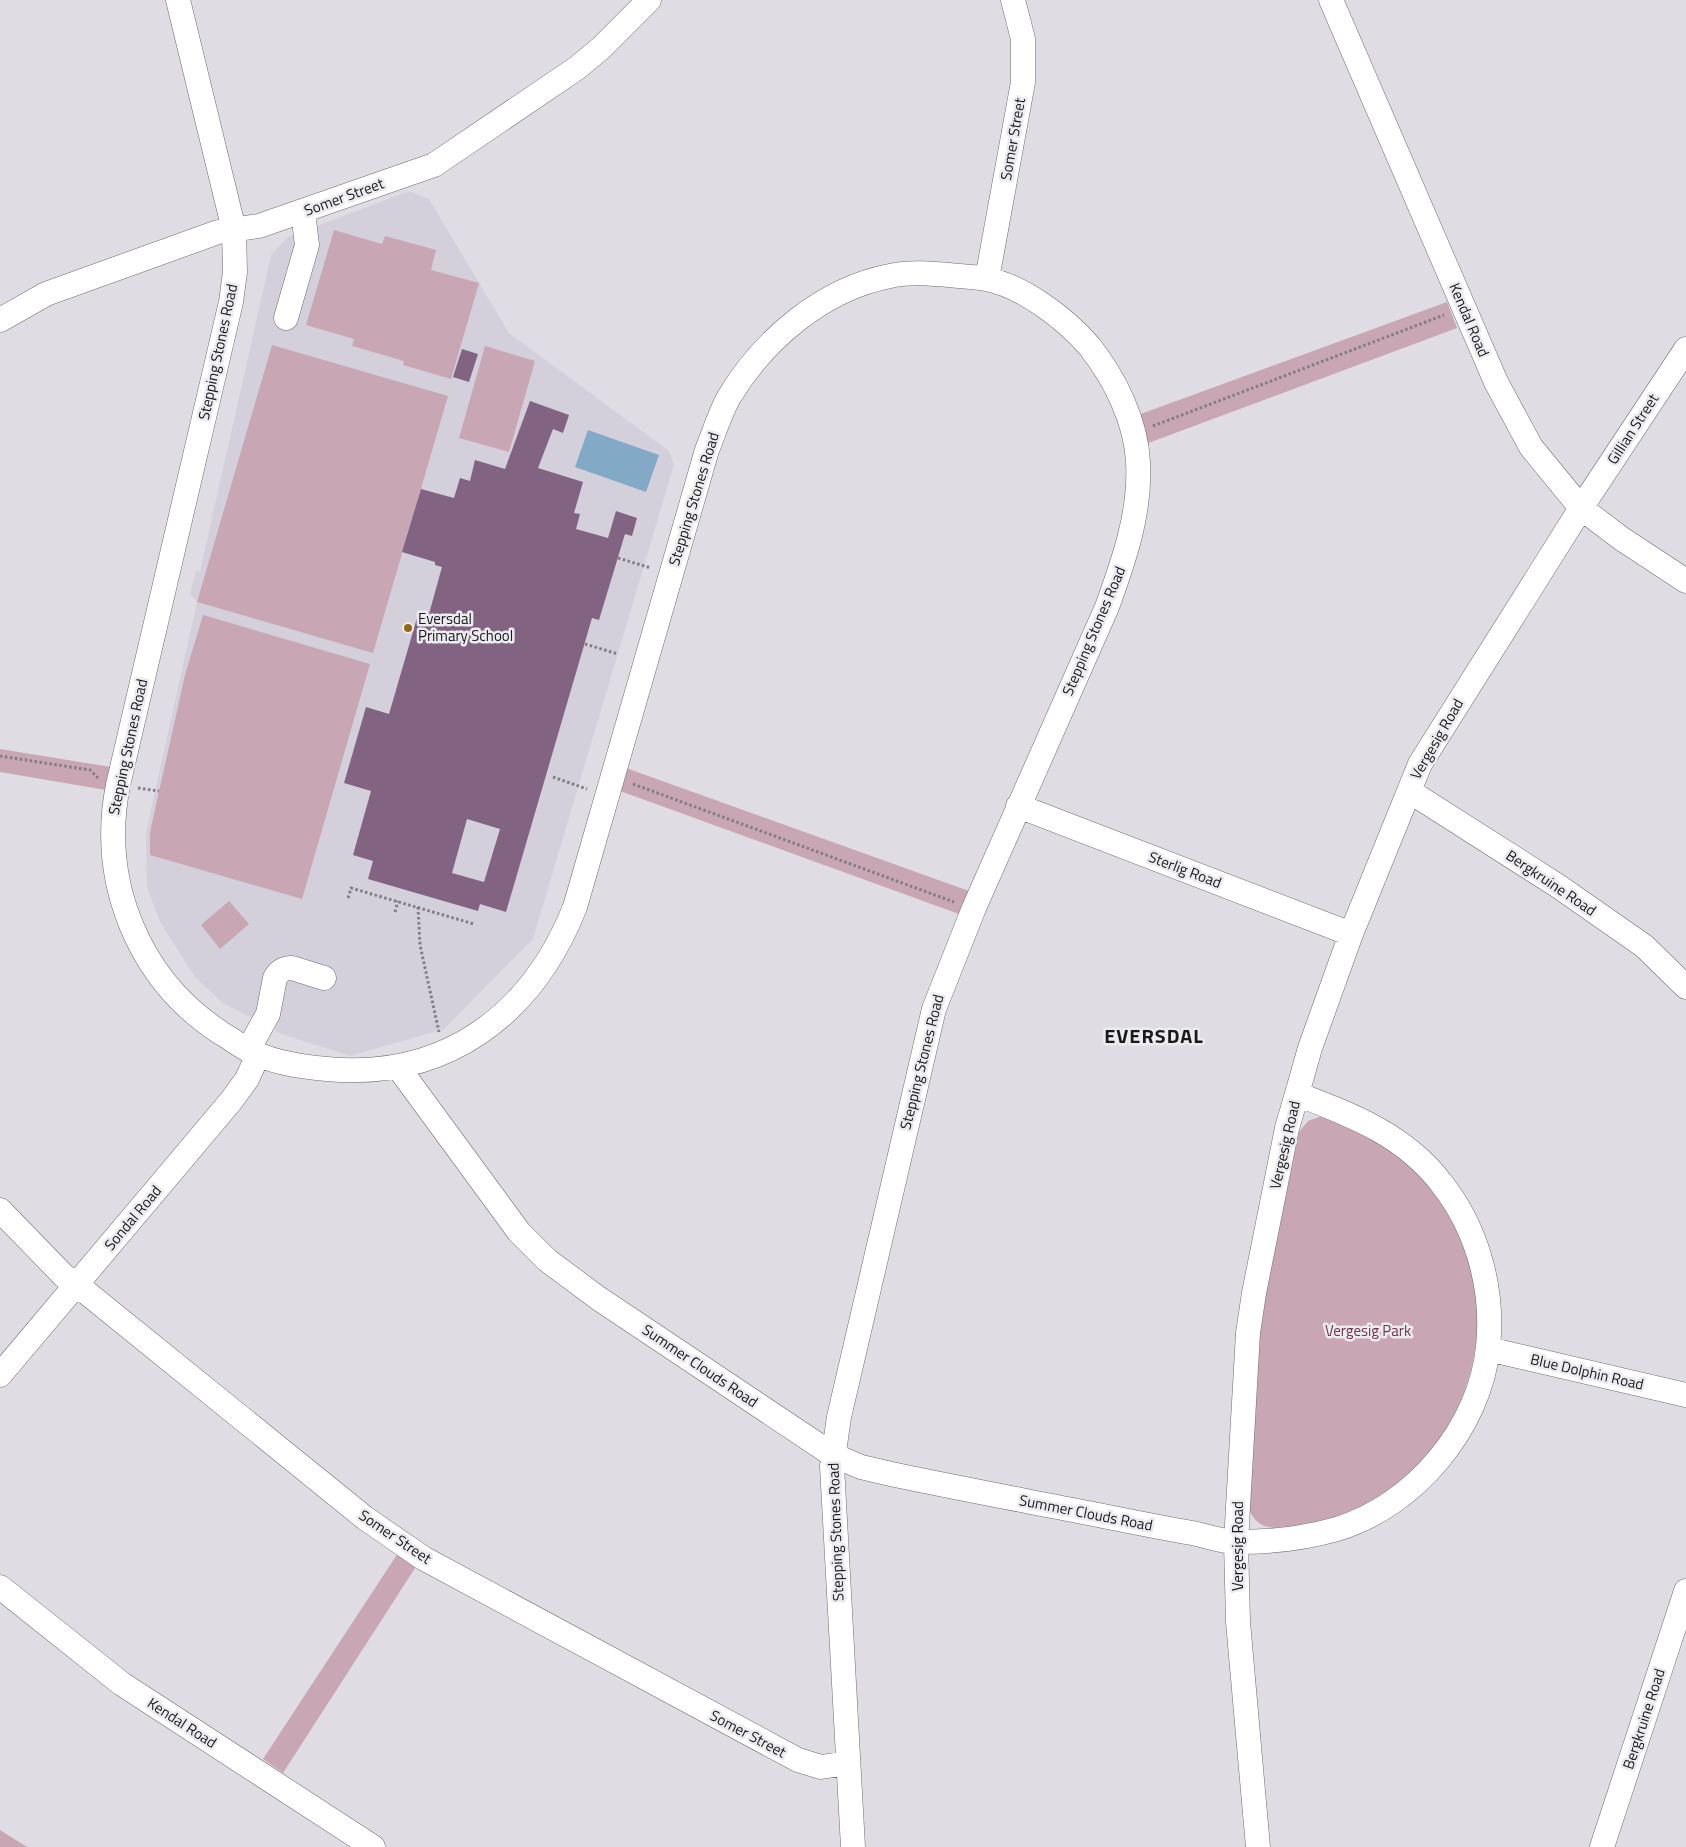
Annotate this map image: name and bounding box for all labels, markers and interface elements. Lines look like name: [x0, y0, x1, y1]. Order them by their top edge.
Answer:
street label: Somer Street: [994, 95, 1031, 182]
street label: Somer Street: [301, 171, 388, 222]
street label: Kendal Road: [1444, 279, 1495, 360]
street label: Stepping Stones Road: [192, 282, 243, 422]
street label: Gillian Street: [1601, 388, 1664, 469]
street label: Stepping Stones Road: [662, 429, 725, 568]
street label: Stepping Stones Road: [1056, 563, 1131, 699]
place label: Eversdal Primary School: [418, 607, 513, 647]
marker: Eversdal Primary School: [402, 622, 414, 634]
street label: Stepping Stones Road: [102, 677, 153, 817]
street label: Vergesig Road: [1404, 694, 1469, 783]
street label: Bergkruine Road: [1501, 844, 1601, 921]
street label: Sterlig Road: [1145, 845, 1225, 894]
street label: Stepping Stones Road: [894, 992, 949, 1132]
district label: EVERSDAL: [1104, 1020, 1204, 1051]
street label: Vergesig Road: [1263, 1098, 1306, 1191]
street label: Sondal Road: [98, 1180, 167, 1255]
street label: Summer Clouds Road: [638, 1318, 763, 1413]
park label: Vergesig Park: [1325, 1319, 1411, 1342]
street label: Blue Dolphin Road: [1528, 1347, 1646, 1396]
street label: Stepping Stones Road: [822, 1462, 849, 1602]
street label: Summer Clouds Road: [1017, 1488, 1155, 1537]
street label: Vergesig Road: [1226, 1501, 1249, 1591]
street label: Somer Street: [354, 1504, 437, 1570]
street label: Bergkruine Road: [1616, 1666, 1671, 1772]
street label: Kendal Road: [143, 1692, 222, 1754]
street label: Somer Street: [706, 1704, 791, 1764]

